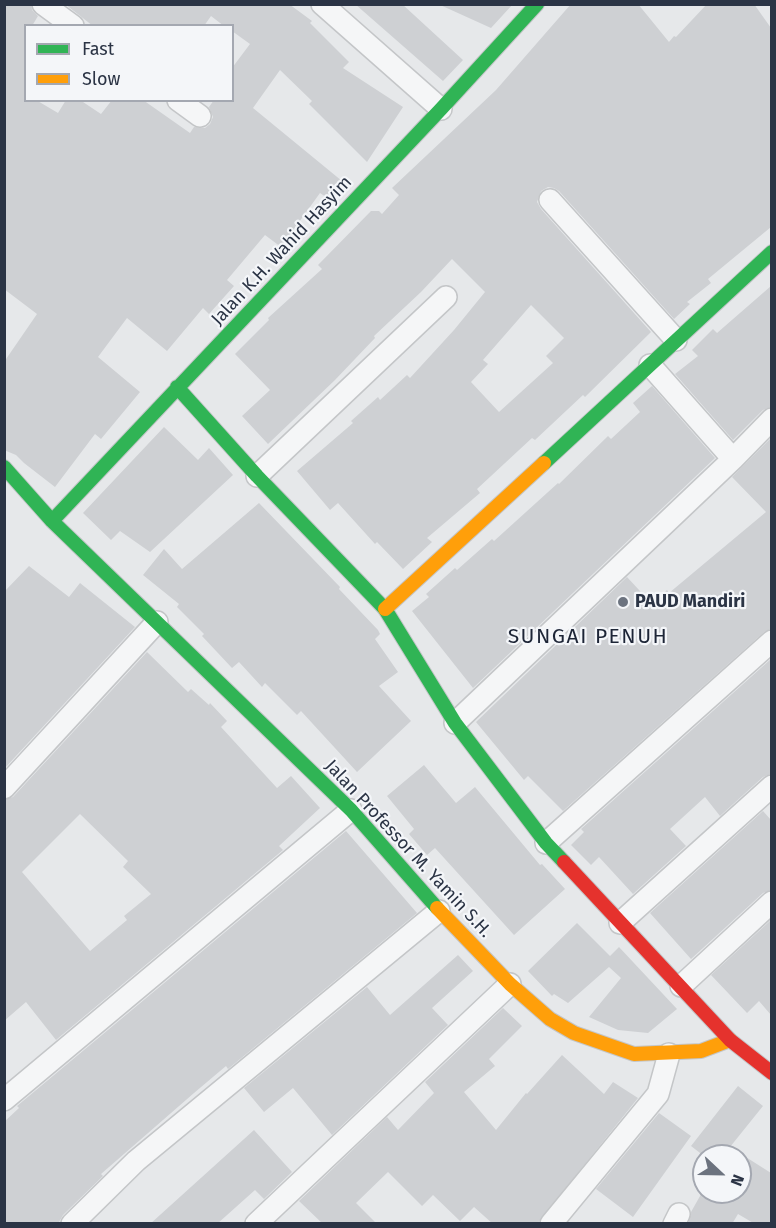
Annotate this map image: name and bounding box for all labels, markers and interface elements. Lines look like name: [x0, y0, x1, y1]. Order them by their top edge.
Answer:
legend: [24, 24, 234, 102]
text: Fast: [82, 38, 114, 60]
text: Slow: [82, 68, 120, 90]
street label: Jalan K.H. Wahid Hasyim: [207, 172, 357, 330]
place label: PAUD Mandiri: [635, 591, 745, 613]
marker: PAUD Mandiri: [616, 595, 630, 609]
district label: SUNGAI PENUH: [508, 624, 668, 650]
street label: Jalan Professor M. Yamin S.H.: [320, 756, 496, 942]
north arrow: [692, 1144, 752, 1204]
text: N: [727, 1172, 748, 1189]

